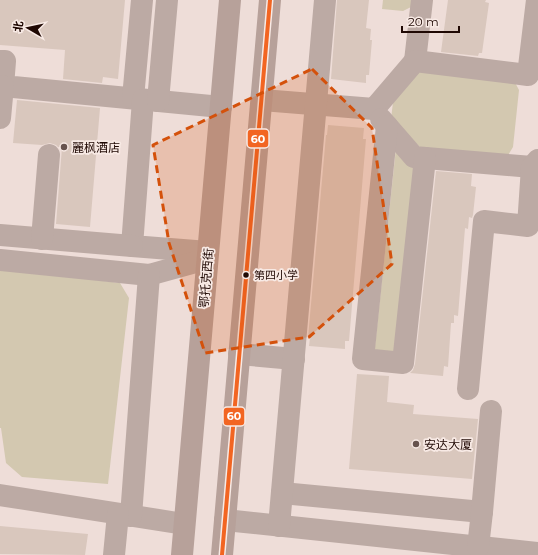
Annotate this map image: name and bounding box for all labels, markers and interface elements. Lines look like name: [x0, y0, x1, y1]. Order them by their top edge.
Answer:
north arrow: [8, 8, 48, 48]
scale bar: [402, 8, 459, 34]
text: 20 m: [408, 14, 439, 29]
text: 北: [10, 20, 26, 33]
line badge: 60: [247, 129, 269, 148]
text: 60: [251, 132, 266, 146]
place label: 麗枫酒店: [72, 140, 120, 155]
marker: 麗枫酒店: [59, 142, 69, 152]
street label: 鄂托克西街: [196, 247, 216, 309]
place label: 第四小学: [254, 268, 298, 282]
marker: 第四小学: [241, 270, 251, 280]
line badge: 60: [223, 407, 245, 426]
text: 60: [227, 409, 242, 423]
place label: 安达大厦: [424, 437, 472, 452]
marker: 安达大厦: [411, 439, 421, 449]

